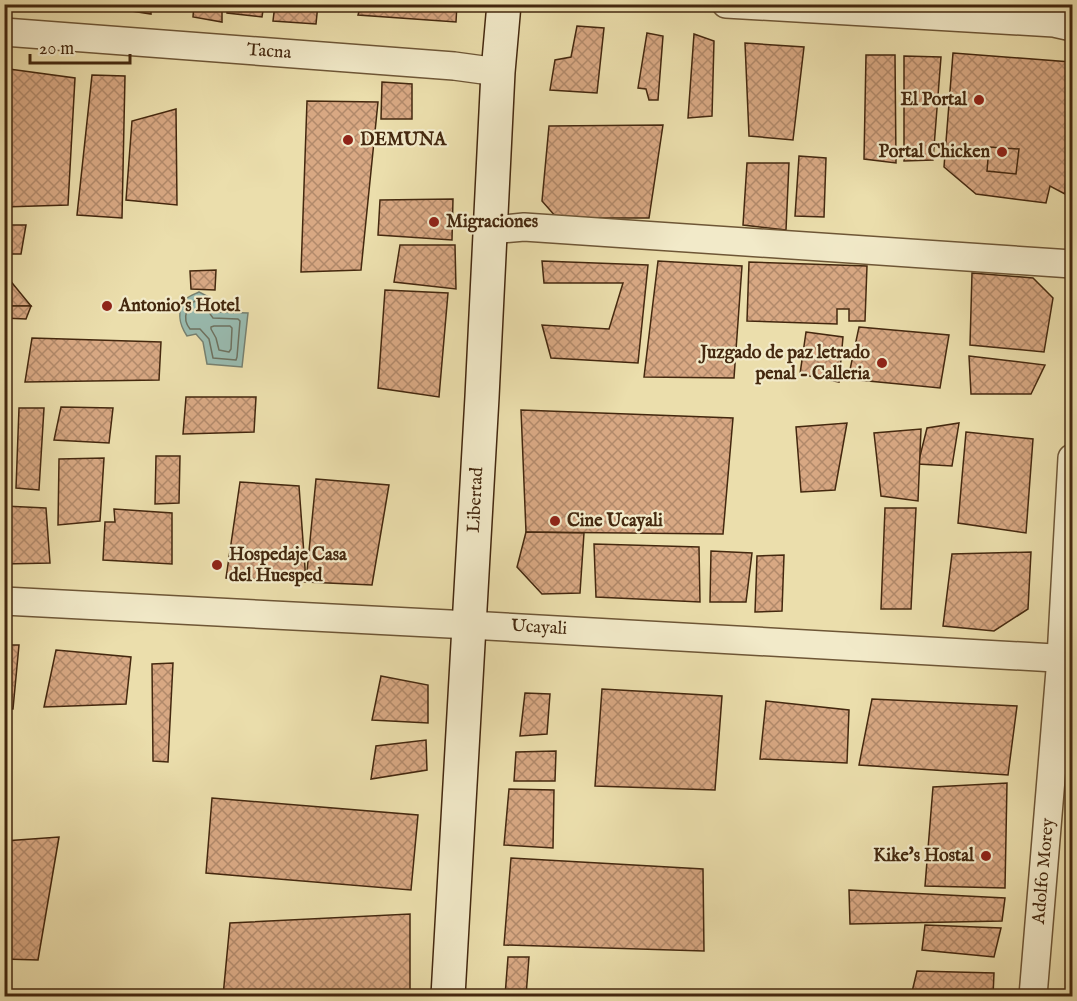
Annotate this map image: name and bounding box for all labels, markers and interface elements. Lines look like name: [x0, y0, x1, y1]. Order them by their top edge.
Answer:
scale bar: [30, 27, 130, 65]
text: 20 m: [39, 38, 74, 61]
street label: Tacna: [246, 39, 292, 65]
place label: El Portal: [900, 89, 968, 112]
marker: El Portal: [972, 93, 986, 107]
place label: DEMUNA: [360, 129, 447, 152]
marker: DEMUNA: [341, 133, 355, 147]
place label: Portal Chicken: [879, 141, 990, 164]
marker: Portal Chicken: [995, 145, 1009, 159]
place label: Migraciones: [446, 211, 539, 234]
marker: Migraciones: [427, 215, 441, 229]
place label: Antonio's Hotel: [118, 295, 241, 318]
marker: Antonio's Hotel: [100, 299, 114, 313]
place label: Juzgado de paz letrado penal - Calleria: [698, 342, 871, 386]
marker: Juzgado de paz letrado penal - Calleria: [875, 356, 889, 370]
street label: Libertad: [463, 466, 489, 533]
place label: Cine Ucayali: [567, 510, 663, 533]
marker: Cine Ucayali: [548, 514, 562, 528]
place label: Hospedaje Casa del Huesped: [229, 544, 348, 588]
marker: Hospedaje Casa del Huesped: [210, 558, 224, 572]
street label: Ucayali: [510, 615, 568, 641]
street label: Adolfo Morey: [1028, 817, 1060, 926]
place label: Kike's Hostal: [873, 845, 975, 868]
marker: Kike's Hostal: [979, 849, 993, 863]

